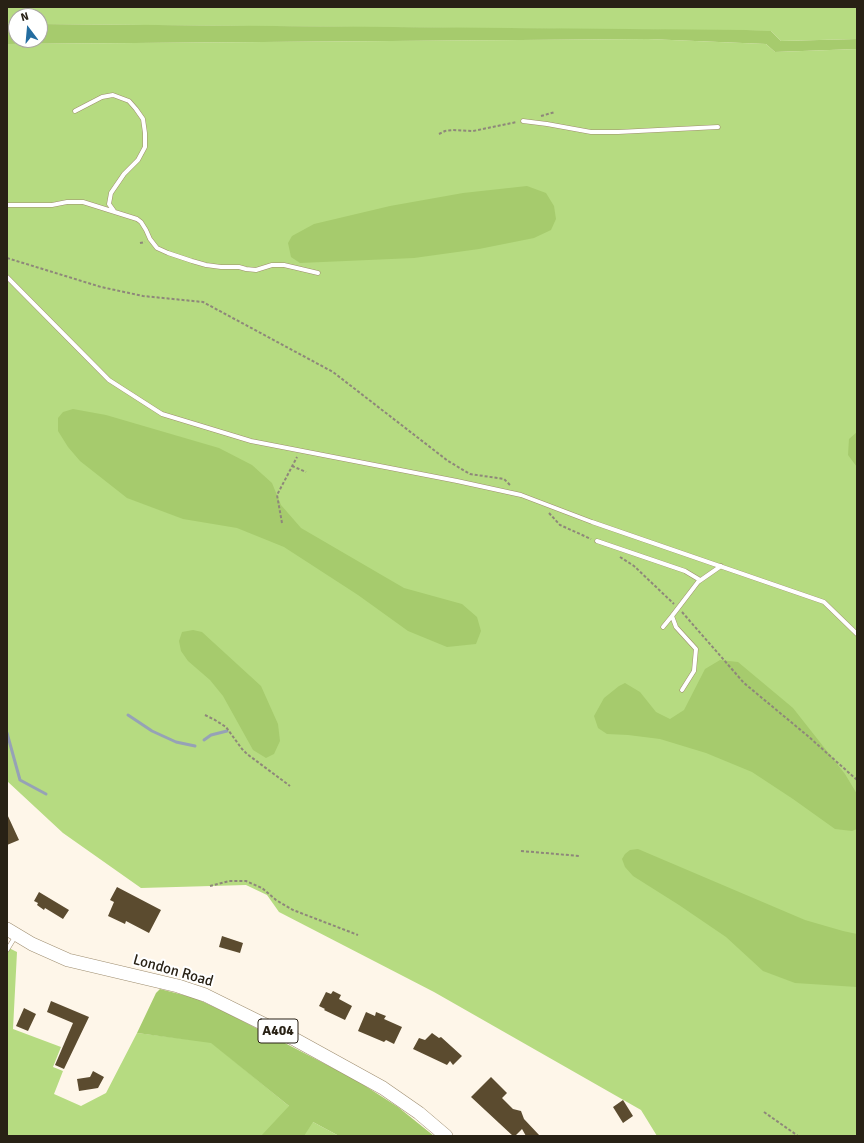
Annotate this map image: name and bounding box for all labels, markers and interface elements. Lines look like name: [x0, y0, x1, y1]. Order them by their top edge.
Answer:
north arrow: [8, 8, 48, 48]
text: N: [19, 10, 30, 24]
street label: London Road: [131, 951, 215, 991]
road number: A404: [258, 1019, 298, 1043]

